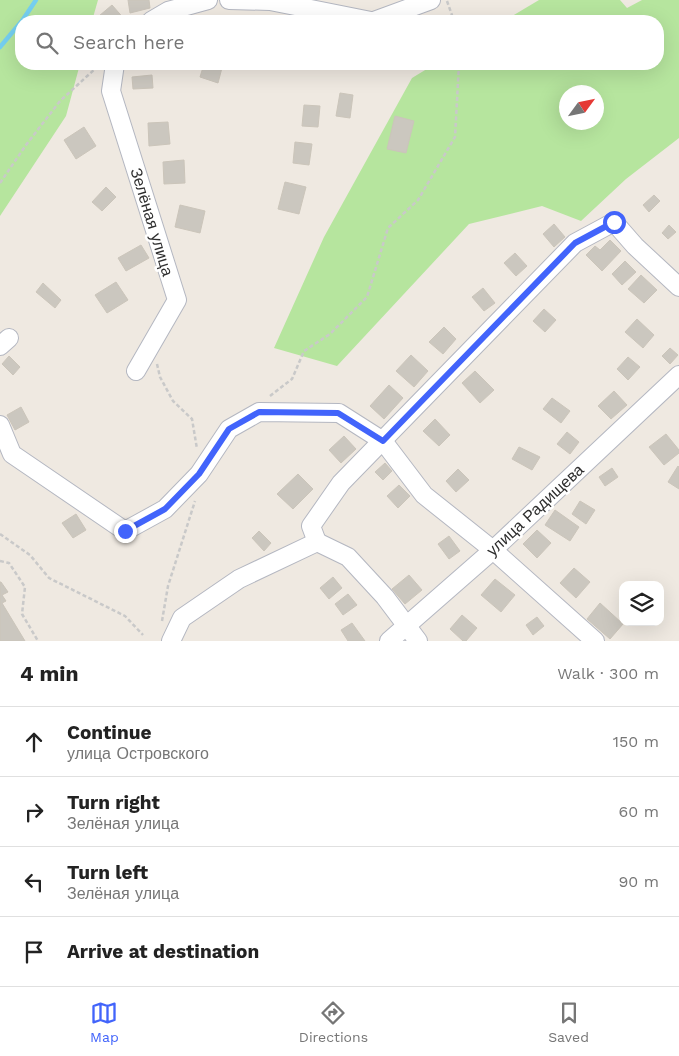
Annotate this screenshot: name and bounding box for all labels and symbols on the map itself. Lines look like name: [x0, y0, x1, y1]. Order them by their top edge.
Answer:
north arrow: [559, 85, 604, 130]
street label: Зелёная улица: [127, 166, 178, 278]
route start: [603, 211, 626, 234]
street label: улица Радищева: [482, 460, 588, 560]
route end: [114, 520, 137, 543]

